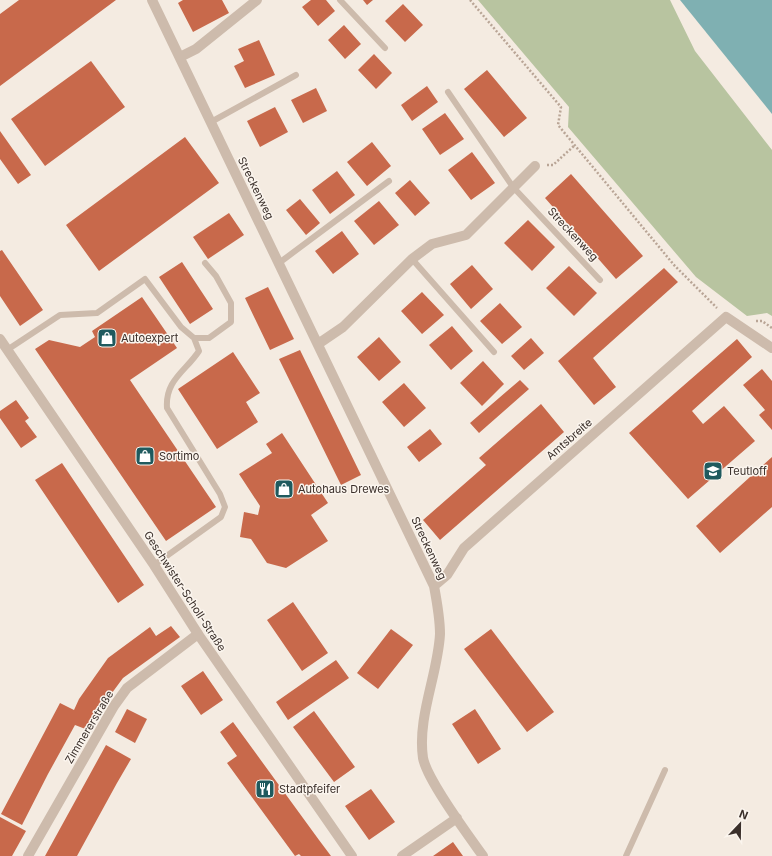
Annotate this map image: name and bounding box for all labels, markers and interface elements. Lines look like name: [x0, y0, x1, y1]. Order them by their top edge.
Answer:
street label: Streckenweg: [235, 154, 277, 222]
street label: Streckenweg: [545, 204, 601, 264]
shop icon: Autoexpert: [96, 327, 118, 349]
place label: Autoexpert: [121, 331, 179, 345]
street label: Amtsbreite: [543, 415, 595, 463]
shop icon: Sortimo: [134, 445, 156, 467]
place label: Sortimo: [159, 449, 200, 463]
school or university icon: Teutloff: [702, 460, 724, 482]
place label: Teutloff: [727, 464, 767, 478]
shop icon: Autohaus Drewes: [273, 478, 295, 500]
place label: Autohaus Drewes: [298, 482, 390, 496]
street label: Streckenweg: [408, 514, 450, 582]
street label: Geschwister-Scholl-Straße: [141, 528, 229, 654]
street label: Zimmererstraße: [62, 688, 116, 766]
restaurant icon: Stadtpfeifer: [254, 778, 276, 800]
place label: Stadtpfeifer: [279, 782, 340, 796]
north arrow: [720, 804, 760, 844]
text: N: [737, 807, 750, 823]

